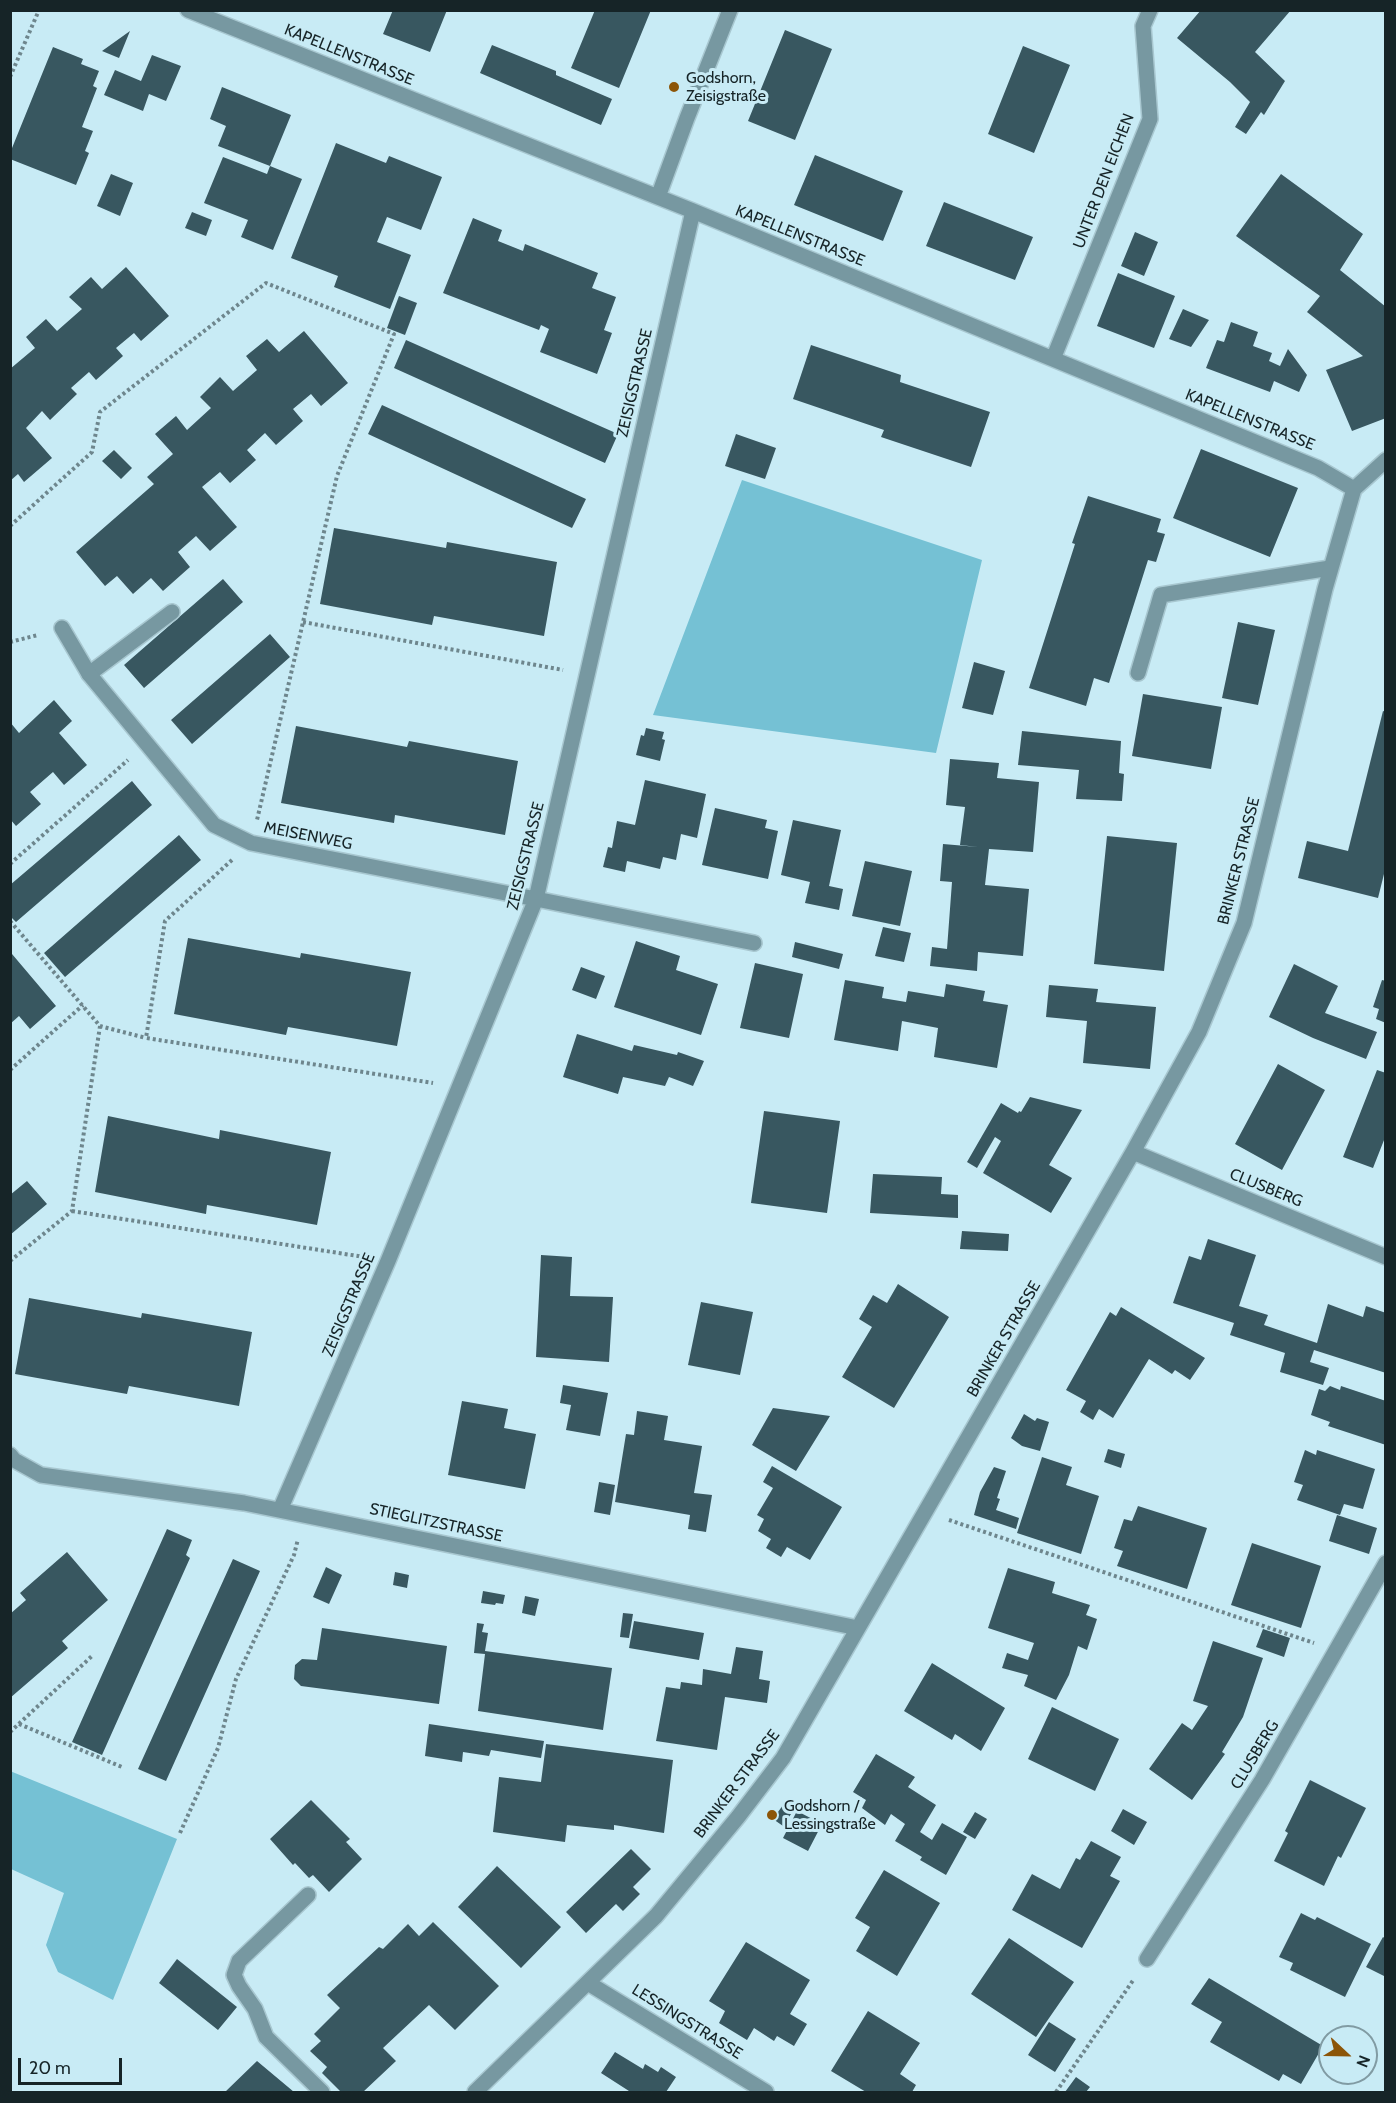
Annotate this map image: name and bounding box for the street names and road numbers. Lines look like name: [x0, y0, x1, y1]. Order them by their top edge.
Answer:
street label: KAPELLENSTRASSE: [281, 20, 417, 90]
street label: UNTER DEN EICHEN: [1069, 111, 1139, 251]
street label: KAPELLENSTRASSE: [732, 201, 868, 271]
street label: ZEISIGSTRASSE: [613, 327, 657, 439]
street label: KAPELLENSTRASSE: [1182, 385, 1318, 455]
street label: BRINKER STRASSE: [1214, 795, 1264, 927]
street label: ZEISIGSTRASSE: [503, 800, 549, 912]
street label: MEISENWEG: [262, 818, 354, 854]
street label: CLUSBERG: [1227, 1165, 1305, 1211]
street label: ZEISIGSTRASSE: [319, 1250, 379, 1360]
street label: BRINKER STRASSE: [963, 1278, 1045, 1400]
street label: STIEGLITZSTRASSE: [368, 1500, 504, 1546]
street label: CLUSBERG: [1227, 1717, 1283, 1793]
street label: BRINKER STRASSE: [690, 1726, 784, 1842]
street label: LESSINGSTRASSE: [628, 1980, 746, 2064]

